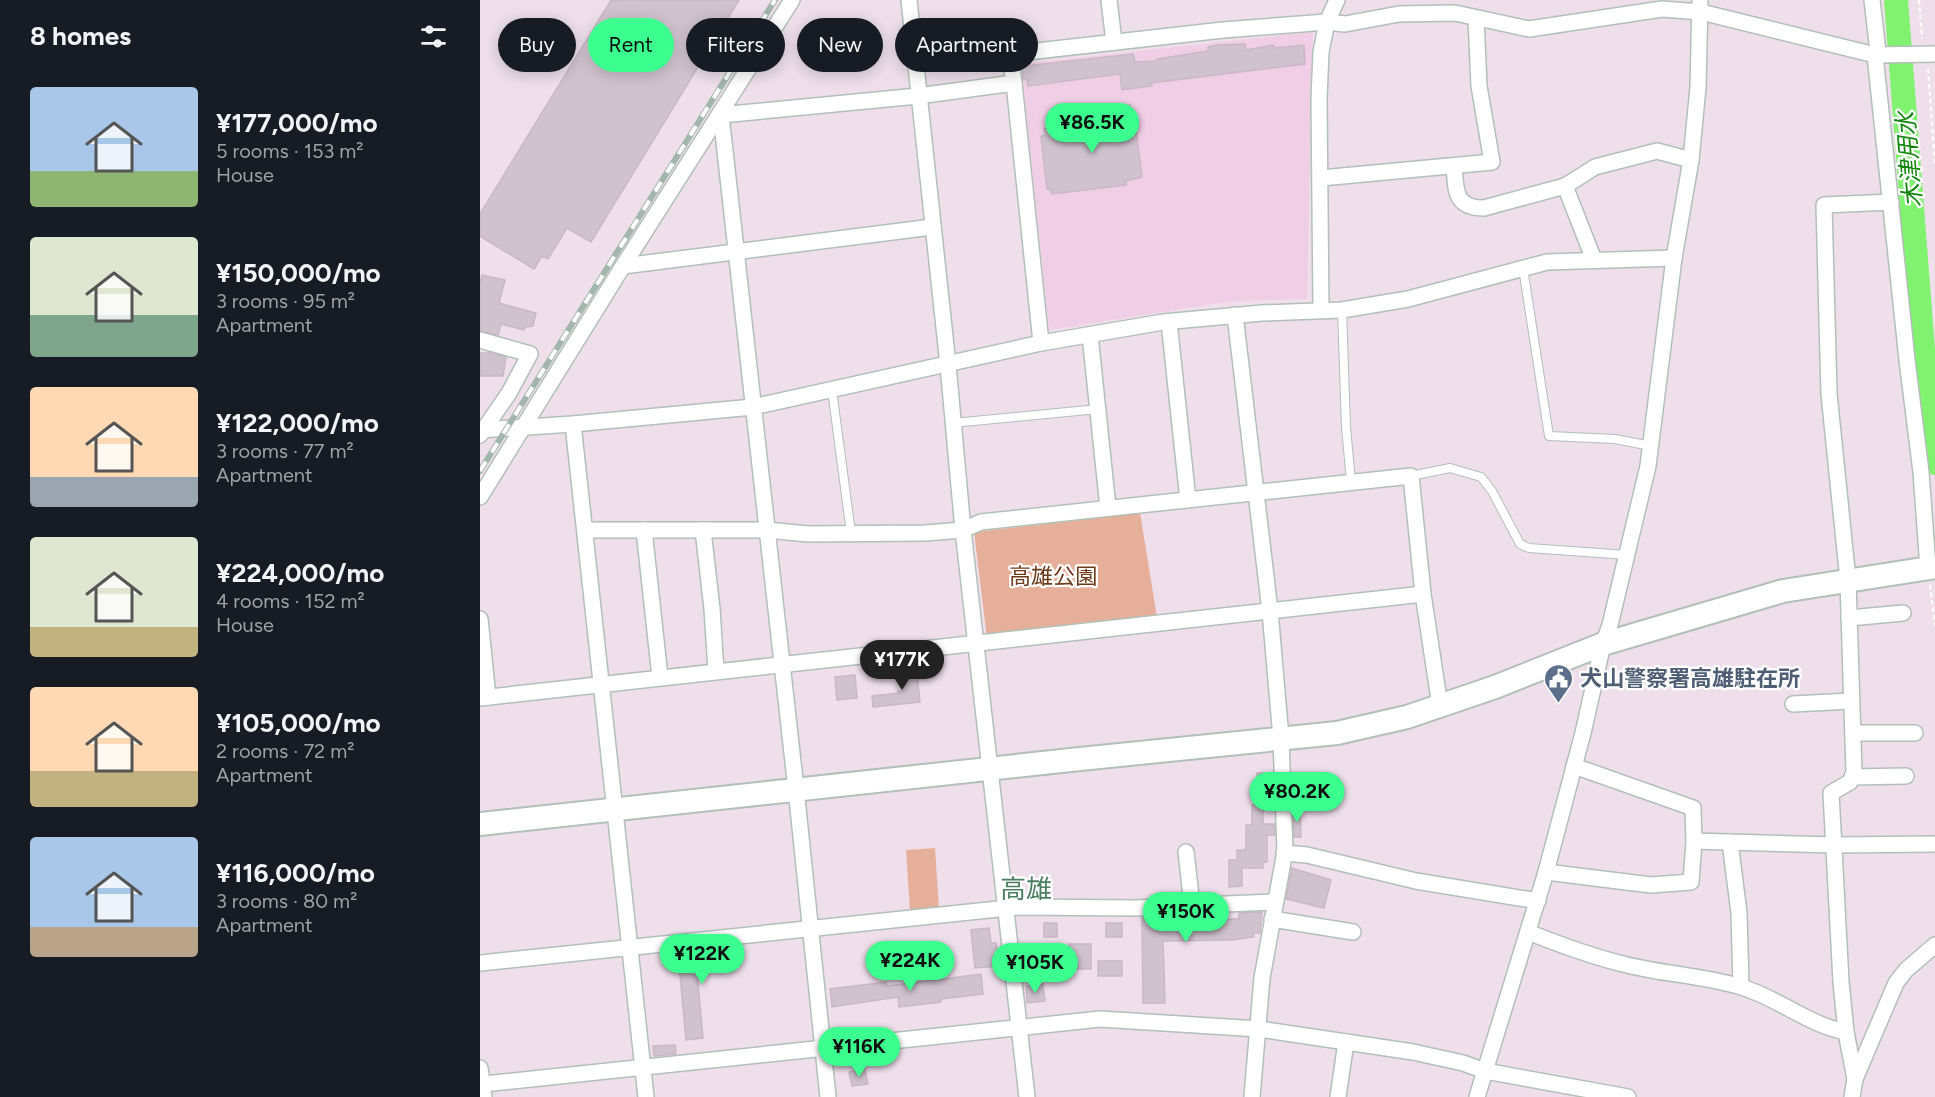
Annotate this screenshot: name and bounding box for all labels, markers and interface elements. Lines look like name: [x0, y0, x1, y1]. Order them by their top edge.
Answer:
chip: Buy: [498, 18, 576, 72]
chip: Rent: [588, 18, 674, 72]
chip: Filters: [686, 18, 785, 72]
chip: New: [797, 18, 883, 72]
chip: Apartment: [895, 18, 1038, 72]
text: 8 homes: [30, 20, 131, 52]
icon: filters: [417, 20, 450, 53]
pin: ¥86.5K: [1043, 103, 1141, 154]
text: ¥177,000/mo: [216, 107, 378, 139]
water label: 木津用水: [1890, 108, 1928, 209]
text: ¥86.5K: [1059, 110, 1125, 134]
icon: home: [78, 111, 150, 183]
text: 5 rooms · 153 m²: [216, 139, 364, 163]
text: House: [216, 163, 274, 187]
text: ¥150,000/mo: [216, 257, 381, 289]
icon: home: [78, 261, 150, 333]
text: 3 rooms · 95 m²: [216, 289, 355, 313]
text: Apartment: [216, 313, 313, 337]
text: ¥122,000/mo: [216, 407, 379, 439]
icon: home: [78, 411, 150, 483]
text: 3 rooms · 77 m²: [216, 439, 354, 463]
text: Apartment: [216, 463, 313, 487]
text: ¥224,000/mo: [216, 557, 384, 589]
icon: home: [78, 561, 150, 633]
park label: 高雄公園: [1009, 563, 1097, 590]
text: 4 rooms · 152 m²: [216, 589, 365, 613]
text: House: [216, 613, 274, 637]
pin: ¥177K: [860, 640, 944, 691]
text: ¥177K: [874, 647, 930, 671]
public building icon: 犬山警察署高雄駐在所: [1543, 662, 1575, 704]
place label: 犬山警察署高雄駐在所: [1580, 665, 1800, 692]
text: ¥105,000/mo: [216, 707, 381, 739]
icon: home: [78, 711, 150, 783]
text: 2 rooms · 72 m²: [216, 739, 354, 763]
text: Apartment: [216, 763, 313, 787]
pin: ¥80.2K: [1248, 772, 1346, 823]
text: ¥80.2K: [1264, 779, 1330, 803]
text: ¥116,000/mo: [216, 857, 375, 889]
icon: home: [78, 861, 150, 933]
district label: 高雄: [1000, 873, 1052, 905]
text: 3 rooms · 80 m²: [216, 889, 357, 913]
pin: ¥150K: [1144, 892, 1228, 943]
text: ¥150K: [1157, 899, 1215, 923]
text: Apartment: [216, 913, 313, 937]
pin: ¥122K: [660, 934, 744, 985]
text: ¥122K: [674, 941, 730, 965]
pin: ¥224K: [868, 941, 952, 992]
pin: ¥105K: [993, 943, 1077, 994]
text: ¥224K: [879, 948, 941, 972]
text: ¥105K: [1006, 950, 1064, 974]
pin: ¥116K: [817, 1027, 901, 1078]
text: ¥116K: [832, 1034, 886, 1058]

